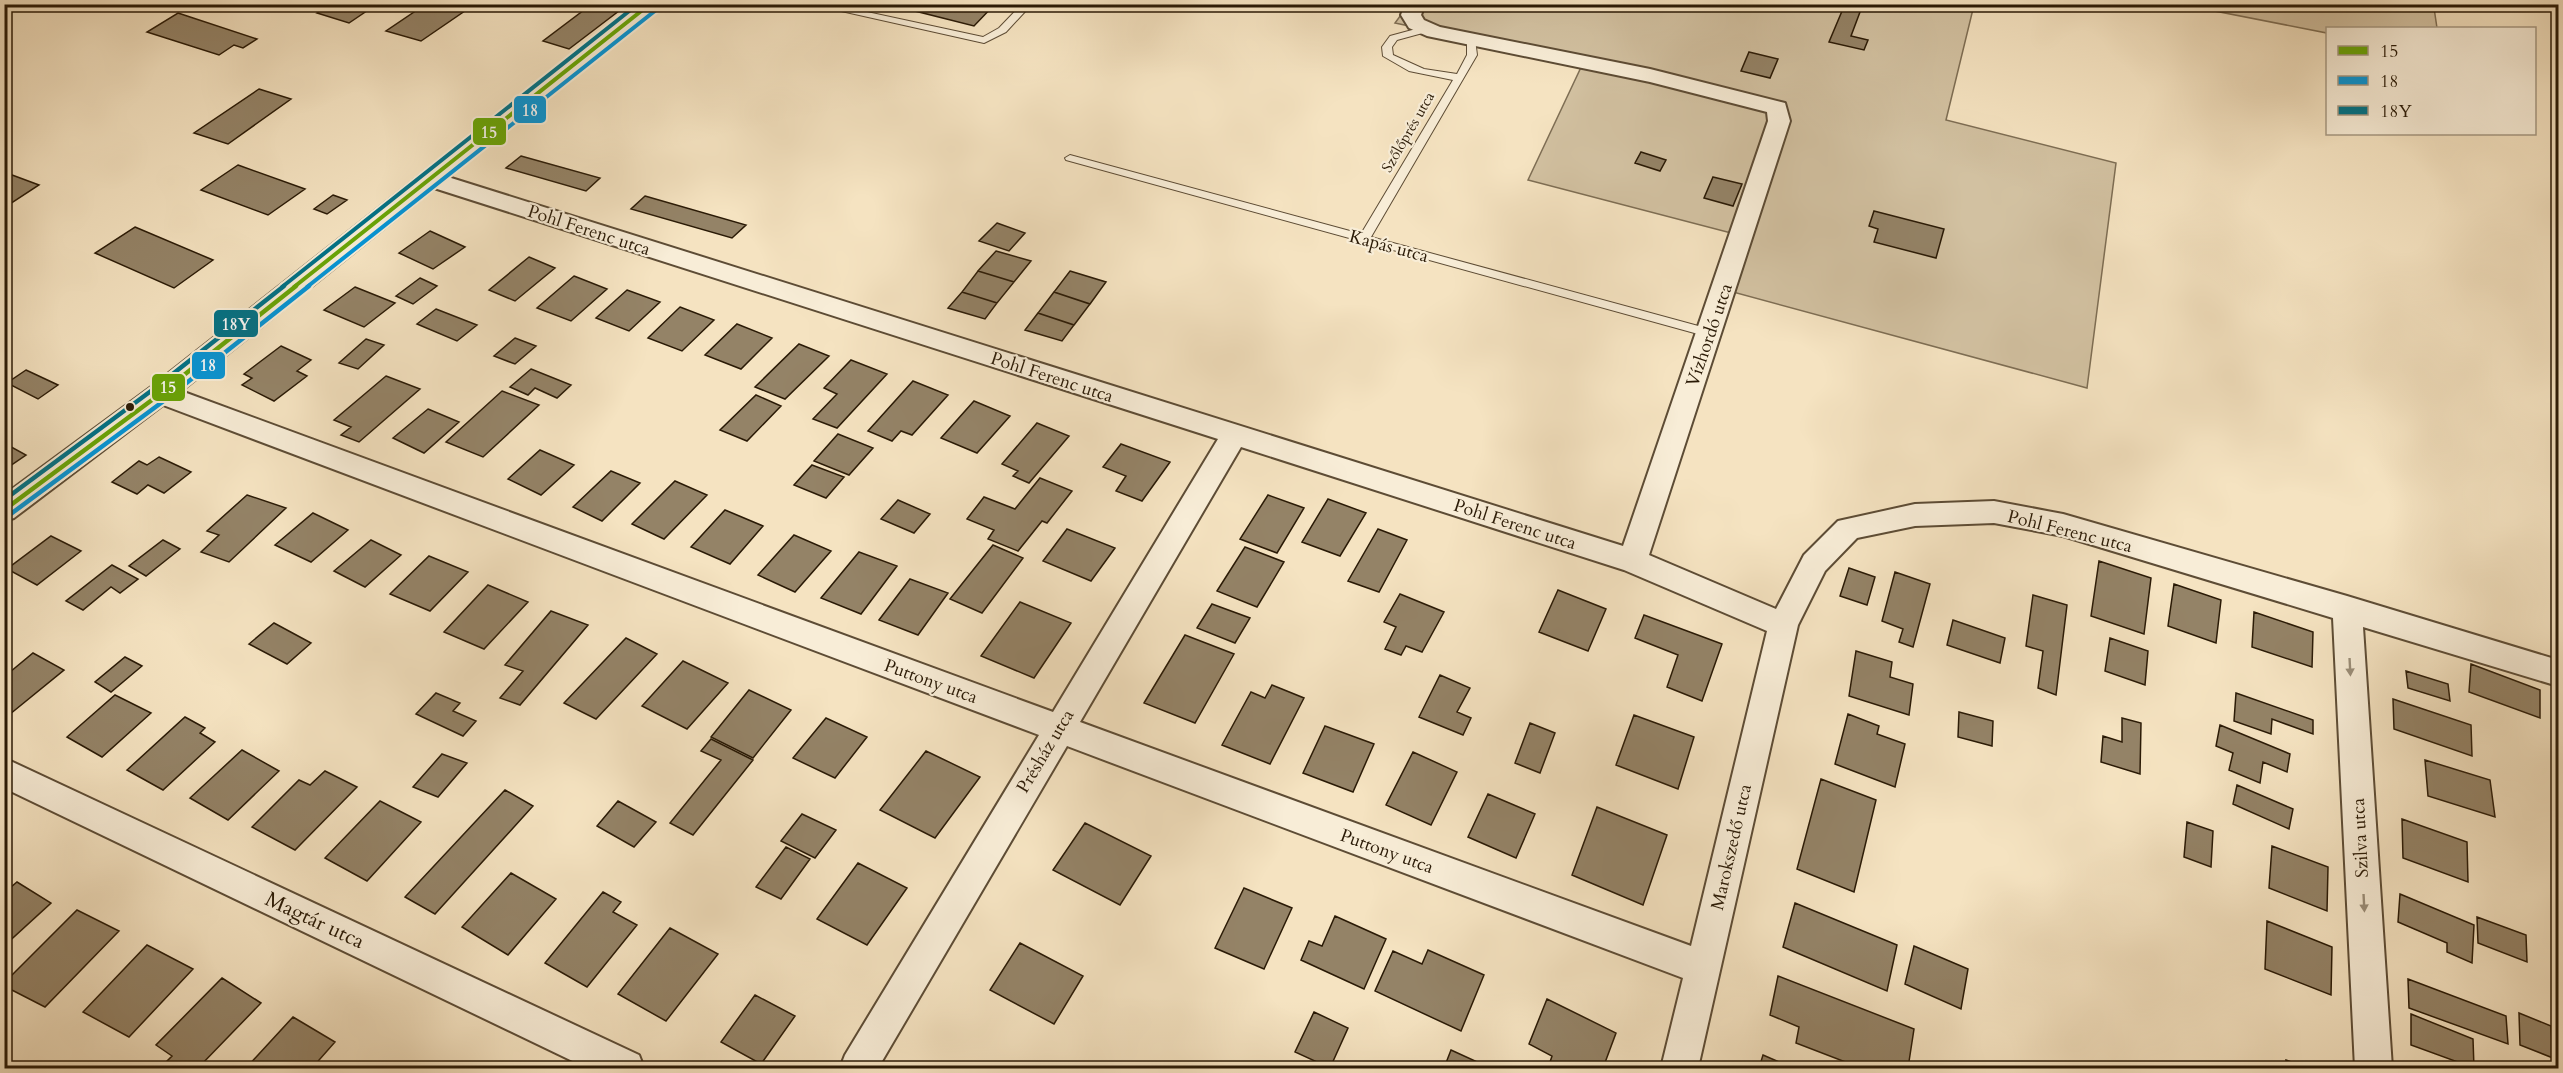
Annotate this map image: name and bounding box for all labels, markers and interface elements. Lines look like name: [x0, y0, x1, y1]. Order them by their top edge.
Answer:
legend: [2326, 27, 2536, 135]
text: 15: [2380, 39, 2398, 64]
text: 18: [2380, 69, 2398, 94]
street label: Szőlőprés utca: [1377, 88, 1439, 176]
line badge: 18: [513, 95, 547, 124]
text: 18Y: [2380, 99, 2412, 124]
text: 18: [522, 100, 538, 122]
line badge: 15: [472, 117, 507, 146]
text: 15: [481, 122, 497, 144]
street label: Pohl Ferenc utca: [524, 199, 654, 262]
street label: Kapás utca: [1347, 224, 1431, 269]
street label: Vízhordó utca: [1680, 280, 1739, 390]
line badge: 18Y: [213, 309, 259, 338]
text: 18Y: [221, 314, 251, 336]
street label: Pohl Ferenc utca: [987, 346, 1117, 409]
line badge: 18: [191, 351, 226, 380]
text: 18: [200, 355, 216, 377]
line badge: 15: [151, 373, 186, 402]
text: 15: [160, 377, 176, 399]
unlabelled marker: [124, 401, 136, 413]
street label: Pohl Ferenc utca: [1450, 493, 1580, 556]
street label: Pohl Ferenc utca: [2005, 504, 2135, 559]
street label: Puttony utca: [881, 653, 981, 710]
one-way arrow: [2345, 657, 2355, 676]
street label: Présház utca: [1011, 705, 1080, 798]
street label: Marokszedő utca: [1705, 781, 1758, 913]
street label: Szilva utca: [2346, 797, 2375, 879]
street label: Puttony utca: [1337, 823, 1437, 880]
street label: Magtár utca: [260, 885, 369, 956]
one-way arrow: [2360, 894, 2369, 913]

